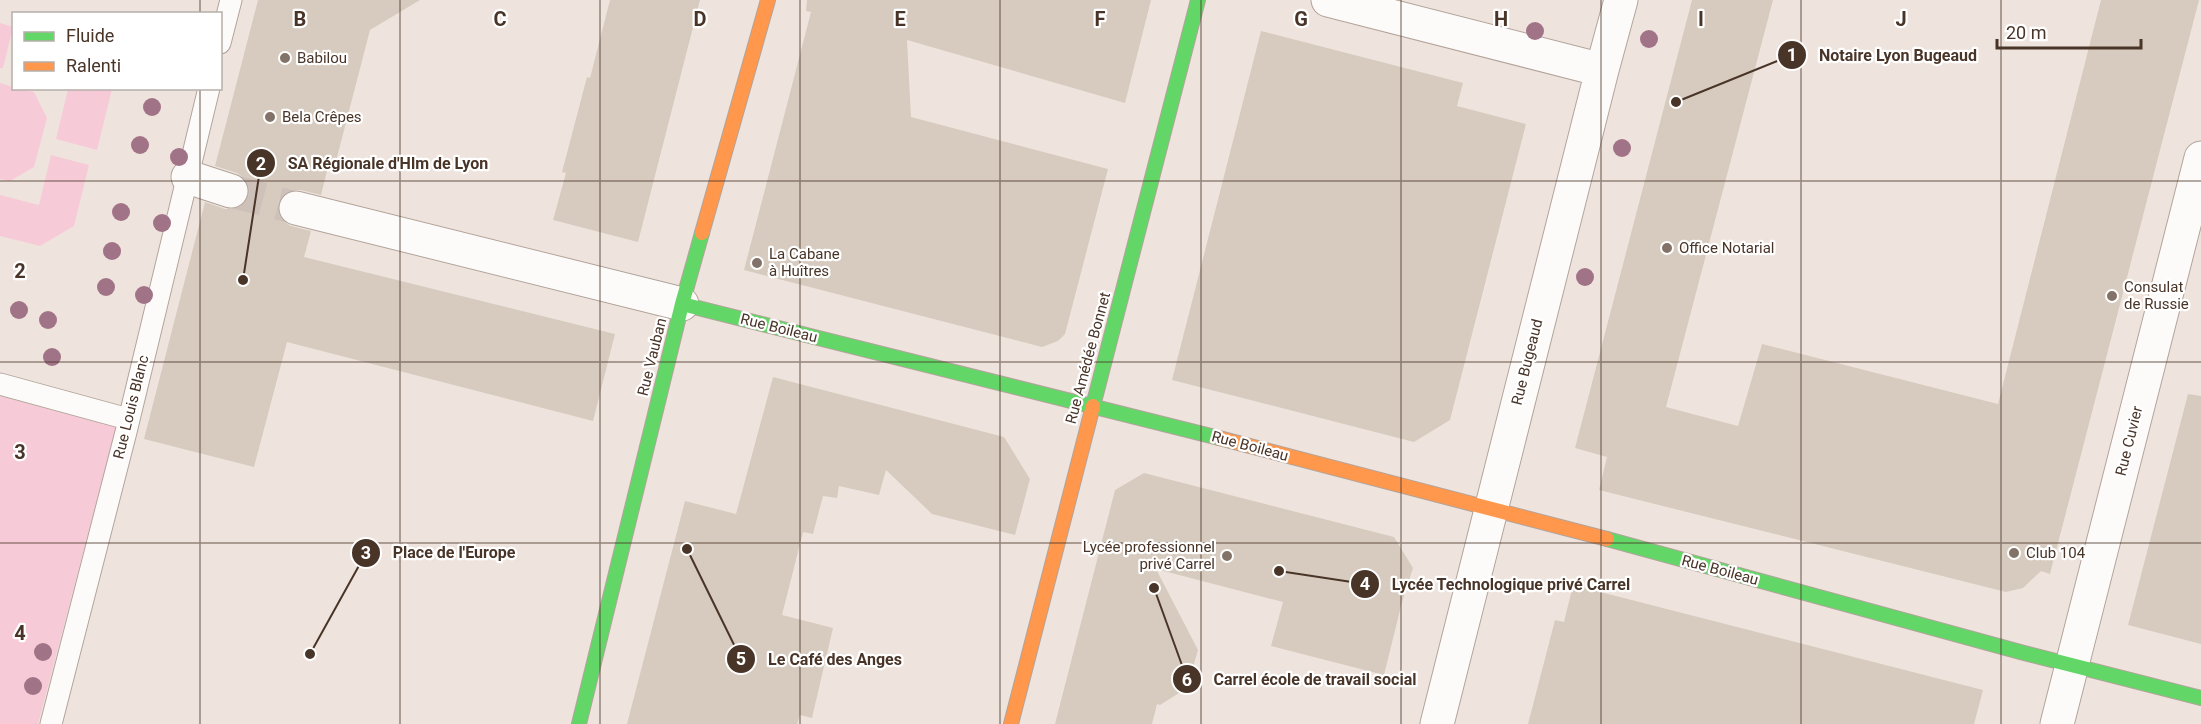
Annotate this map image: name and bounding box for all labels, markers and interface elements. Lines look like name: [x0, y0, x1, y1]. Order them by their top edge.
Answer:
text: B: [294, 7, 306, 31]
text: C: [493, 7, 507, 31]
text: D: [694, 7, 707, 31]
text: E: [894, 7, 906, 31]
text: F: [1095, 7, 1106, 31]
text: G: [1294, 7, 1308, 31]
text: H: [1494, 7, 1508, 31]
text: I: [1698, 7, 1704, 31]
text: J: [1895, 7, 1907, 31]
legend: [12, 12, 222, 90]
scale bar: [1997, 12, 2141, 50]
text: 20 m: [2006, 22, 2046, 43]
text: Fluide: [66, 25, 114, 46]
callout: Notaire Lyon Bugeaud: [1777, 38, 1989, 72]
text: 1: [1787, 44, 1797, 65]
text: Notaire Lyon Bugeaud: [1819, 46, 1977, 65]
place label: Babilou: [297, 49, 347, 67]
marker: Babilou: [278, 51, 292, 65]
text: Ralenti: [66, 55, 121, 76]
place label: Bela Crêpes: [282, 108, 362, 126]
marker: Bela Crêpes: [263, 110, 277, 124]
callout: SA Régionale d'Hlm de Lyon: [246, 146, 501, 180]
text: 2: [256, 153, 266, 174]
text: SA Régionale d'Hlm de Lyon: [288, 154, 488, 173]
place label: Office Notarial: [1679, 239, 1775, 257]
marker: Office Notarial: [1660, 241, 1674, 255]
place label: La Cabane à Huîtres: [769, 245, 840, 280]
marker: La Cabane à Huîtres: [750, 256, 764, 270]
text: 2: [14, 259, 26, 283]
place label: Consulat de Russie: [2124, 278, 2189, 313]
marker: Consulat de Russie: [2105, 289, 2119, 303]
street label: Rue Amédée Bonnet: [1062, 290, 1114, 426]
street label: Rue Boileau: [739, 310, 819, 346]
street label: Rue Vauban: [634, 316, 670, 398]
street label: Rue Bugeaud: [1508, 317, 1546, 407]
street label: Rue Louis Blanc: [109, 353, 153, 461]
street label: Rue Cuvier: [2112, 404, 2146, 478]
street label: Rue Boileau: [1210, 427, 1290, 465]
text: 3: [14, 440, 26, 464]
callout: Place de l'Europe: [351, 536, 527, 570]
place label: Lycée professionnel privé Carrel: [1083, 538, 1215, 573]
text: 3: [361, 542, 371, 563]
text: Place de l'Europe: [393, 543, 516, 562]
place label: Club 104: [2026, 544, 2086, 562]
marker: Club 104: [2007, 546, 2021, 560]
marker: Lycée professionnel privé Carrel: [1220, 549, 1234, 563]
street label: Rue Boileau: [1680, 551, 1760, 589]
callout: Lycée Technologique privé Carrel: [1350, 567, 1643, 601]
text: 4: [1360, 573, 1370, 594]
text: Lycée Technologique privé Carrel: [1392, 575, 1630, 594]
text: 4: [14, 621, 26, 645]
callout: Le Café des Anges: [726, 642, 914, 676]
text: 5: [736, 648, 746, 669]
text: Le Café des Anges: [768, 650, 902, 669]
callout: Carrel école de travail social: [1172, 662, 1429, 696]
text: 6: [1182, 669, 1192, 690]
text: Carrel école de travail social: [1213, 670, 1417, 689]

